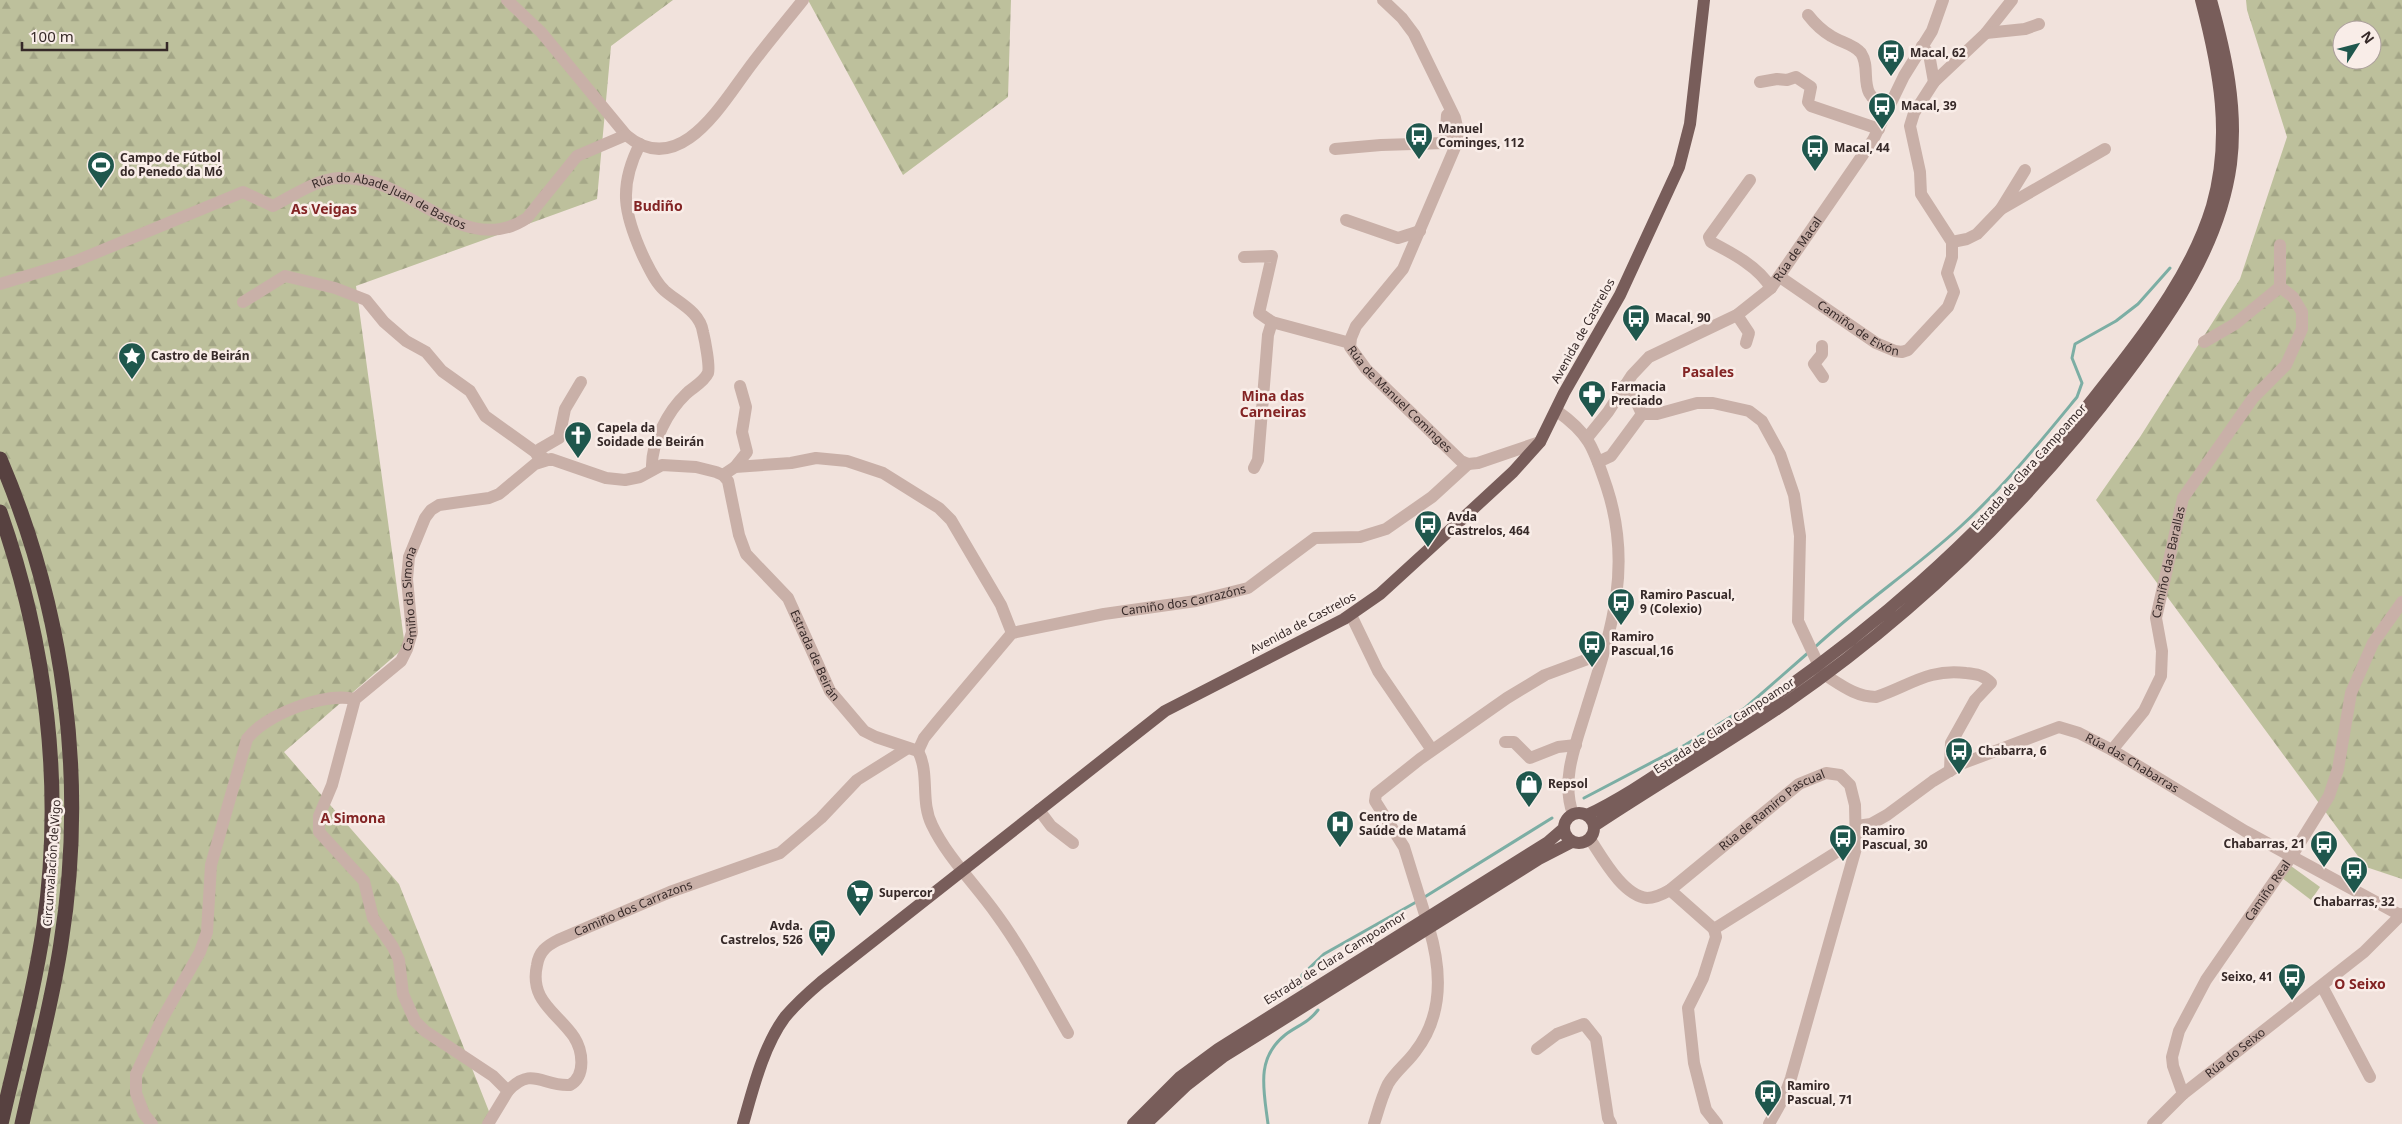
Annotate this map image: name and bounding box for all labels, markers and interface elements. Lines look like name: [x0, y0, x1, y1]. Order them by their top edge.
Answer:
scale bar: [22, 20, 168, 52]
north arrow: [2332, 20, 2382, 70]
text: 100 m: [30, 26, 74, 46]
text: N: [2357, 27, 2379, 47]
bus stop icon: Macal, 62: [1876, 38, 1906, 77]
place label: Macal, 62: [1910, 44, 1966, 61]
bus stop icon: Macal, 39: [1867, 91, 1897, 130]
place label: Macal, 39: [1901, 97, 1957, 114]
place label: Manuel Cominges, 112: [1438, 120, 1524, 151]
bus stop icon: Manuel Cominges, 112: [1404, 121, 1434, 160]
bus stop icon: Macal, 44: [1800, 133, 1830, 172]
place label: Macal, 44: [1834, 139, 1890, 156]
place label: Campo de Fútbol do Penedo da Mó: [120, 149, 223, 180]
sports icon: Campo de Fútbol do Penedo da Mó: [86, 150, 116, 189]
street label: Rúa do Abade Juan de Bastos: [309, 169, 469, 233]
district label: Budiño: [633, 196, 683, 215]
district label: As Veigas: [291, 199, 357, 218]
street label: Rúa de Macal: [1769, 213, 1826, 285]
street label: Avenida de Castrelos: [1547, 275, 1619, 386]
street label: Camiño de Eixón: [1814, 296, 1900, 359]
bus stop icon: Macal, 90: [1621, 303, 1651, 342]
place label: Macal, 90: [1655, 309, 1711, 326]
place icon: Castro de Beirán: [117, 341, 147, 380]
street label: Rúa de Manuel Cominges: [1344, 342, 1456, 456]
place label: Castro de Beirán: [151, 347, 250, 364]
district label: Pasales: [1682, 362, 1734, 381]
place label: Farmacia Preciado: [1611, 378, 1666, 409]
pharmacy icon: Farmacia Preciado: [1577, 379, 1607, 418]
district label: Mina das Carneiras: [1240, 386, 1306, 421]
street label: Estrada de Clara Campoamor: [1967, 400, 2090, 534]
place label: Capela da Soidade de Beirán: [597, 419, 704, 450]
church icon: Capela da Soidade de Beirán: [563, 420, 593, 459]
street label: Camiño das Barallas: [2147, 504, 2189, 620]
place label: Avda Castrelos, 464: [1447, 508, 1530, 539]
bus stop icon: Avda Castrelos, 464: [1413, 509, 1443, 548]
street label: Camiño da Simona: [398, 544, 421, 653]
street label: Camiño dos Carrazóns: [1120, 580, 1248, 619]
place label: Ramiro Pascual, 9 (Colexio): [1640, 586, 1735, 617]
street label: Avenida de Castrelos: [1247, 587, 1359, 658]
bus stop icon: Ramiro Pascual, 9 (Colexio): [1606, 587, 1636, 626]
street label: Estrada de Beirán: [786, 607, 844, 705]
place label: Ramiro Pascual,16: [1611, 628, 1674, 659]
bus stop icon: Ramiro Pascual,16: [1577, 629, 1607, 668]
street label: Estrada de Clara Campoamor: [1650, 673, 1798, 778]
street label: Rúa das Chabarras: [2082, 729, 2182, 797]
bus stop icon: Chabarra, 6: [1944, 736, 1974, 775]
place label: Chabarra, 6: [1978, 742, 2047, 759]
street label: Rúa de Ramiro Pascual: [1715, 765, 1827, 854]
shop icon: Repsol: [1514, 769, 1544, 808]
place label: Repsol: [1548, 775, 1588, 792]
street label: Circunvalación de Vigo: [39, 799, 64, 927]
district label: A Simona: [320, 808, 386, 827]
place label: Centro de Saúde de Matamá: [1359, 808, 1466, 839]
hospital icon: Centro de Saúde de Matamá: [1325, 809, 1355, 848]
place label: Ramiro Pascual, 30: [1862, 822, 1928, 853]
bus stop icon: Ramiro Pascual, 30: [1828, 823, 1858, 862]
bus stop icon: Chabarras, 21: [2309, 829, 2339, 868]
place label: Chabarras, 21: [2224, 835, 2305, 852]
bus stop icon: Chabarras, 32: [2339, 855, 2369, 894]
street label: Camiño Real: [2240, 857, 2294, 924]
street label: Camiño dos Carrazons: [571, 876, 695, 940]
supermarket icon: Supercor: [845, 878, 875, 917]
place label: Supercor: [879, 884, 933, 901]
place label: Chabarras, 32: [2313, 893, 2395, 910]
street label: Estrada de Clara Campoamor: [1260, 907, 1409, 1009]
place label: Avda. Castrelos, 526: [720, 917, 803, 948]
bus stop icon: Avda. Castrelos, 526: [807, 918, 837, 957]
bus stop icon: Seixo, 41: [2277, 962, 2307, 1001]
place label: Seixo, 41: [2221, 968, 2273, 985]
district label: O Seixo: [2334, 974, 2386, 993]
street label: Rúa do Seixo: [2201, 1023, 2269, 1082]
place label: Ramiro Pascual, 71: [1787, 1077, 1853, 1108]
bus stop icon: Ramiro Pascual, 71: [1753, 1078, 1783, 1117]

